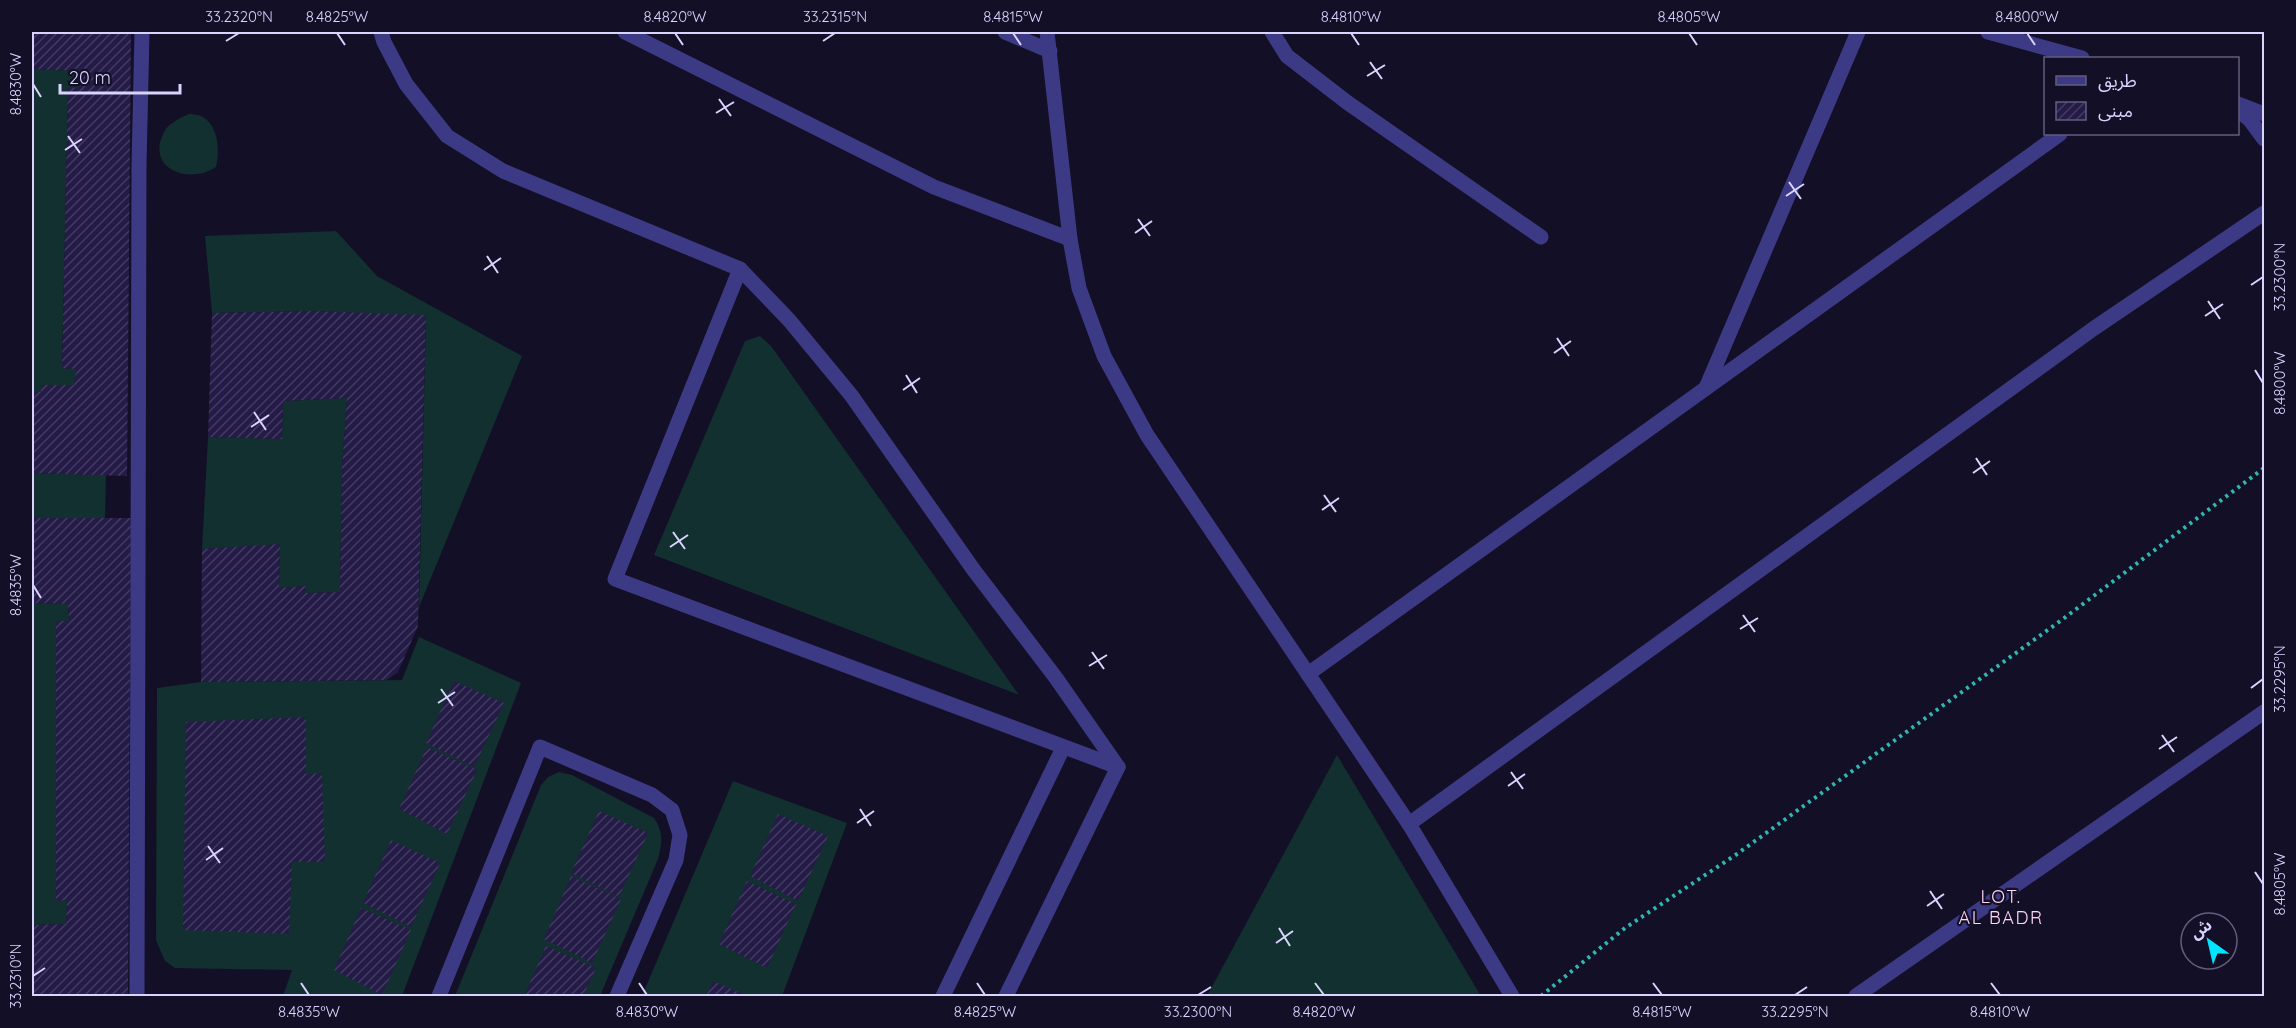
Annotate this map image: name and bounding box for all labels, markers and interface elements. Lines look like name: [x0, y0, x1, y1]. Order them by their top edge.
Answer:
text: 33.2320°N: [205, 7, 273, 26]
text: 8.4825°W: [306, 7, 369, 26]
text: 8.4820°W: [643, 7, 707, 26]
text: 33.2315°N: [803, 7, 867, 26]
text: 8.4815°W: [983, 7, 1043, 26]
text: 8.4810°W: [1321, 7, 1382, 26]
text: 8.4805°W: [1658, 7, 1721, 26]
text: 8.4800°W: [1995, 7, 2059, 26]
text: 8.4830°W: [6, 52, 25, 115]
scale bar: [60, 57, 180, 95]
legend: [2044, 57, 2239, 135]
text: 20 m: [69, 66, 111, 89]
text: طريق: [2098, 69, 2137, 92]
text: مبنى: [2098, 99, 2133, 122]
text: 33.2300°N: [2270, 243, 2289, 311]
text: 8.4800°W: [2270, 351, 2289, 415]
text: 8.4835°W: [6, 554, 25, 616]
text: 33.2295°N: [2270, 645, 2289, 713]
text: 8.4805°W: [2270, 852, 2289, 915]
district label: LOT. AL BADR: [1958, 885, 2044, 929]
north arrow: [2179, 911, 2239, 971]
text: ش: [2186, 914, 2215, 943]
text: 33.2310°N: [6, 944, 25, 1008]
text: 8.4835°W: [278, 1002, 340, 1021]
text: 8.4830°W: [616, 1002, 679, 1021]
text: 8.4825°W: [954, 1002, 1017, 1021]
text: 33.2300°N: [1164, 1002, 1232, 1021]
text: 8.4820°W: [1292, 1002, 1356, 1021]
text: 8.4815°W: [1632, 1002, 1692, 1021]
text: 33.2295°N: [1761, 1002, 1829, 1021]
text: 8.4810°W: [1970, 1002, 2031, 1021]

